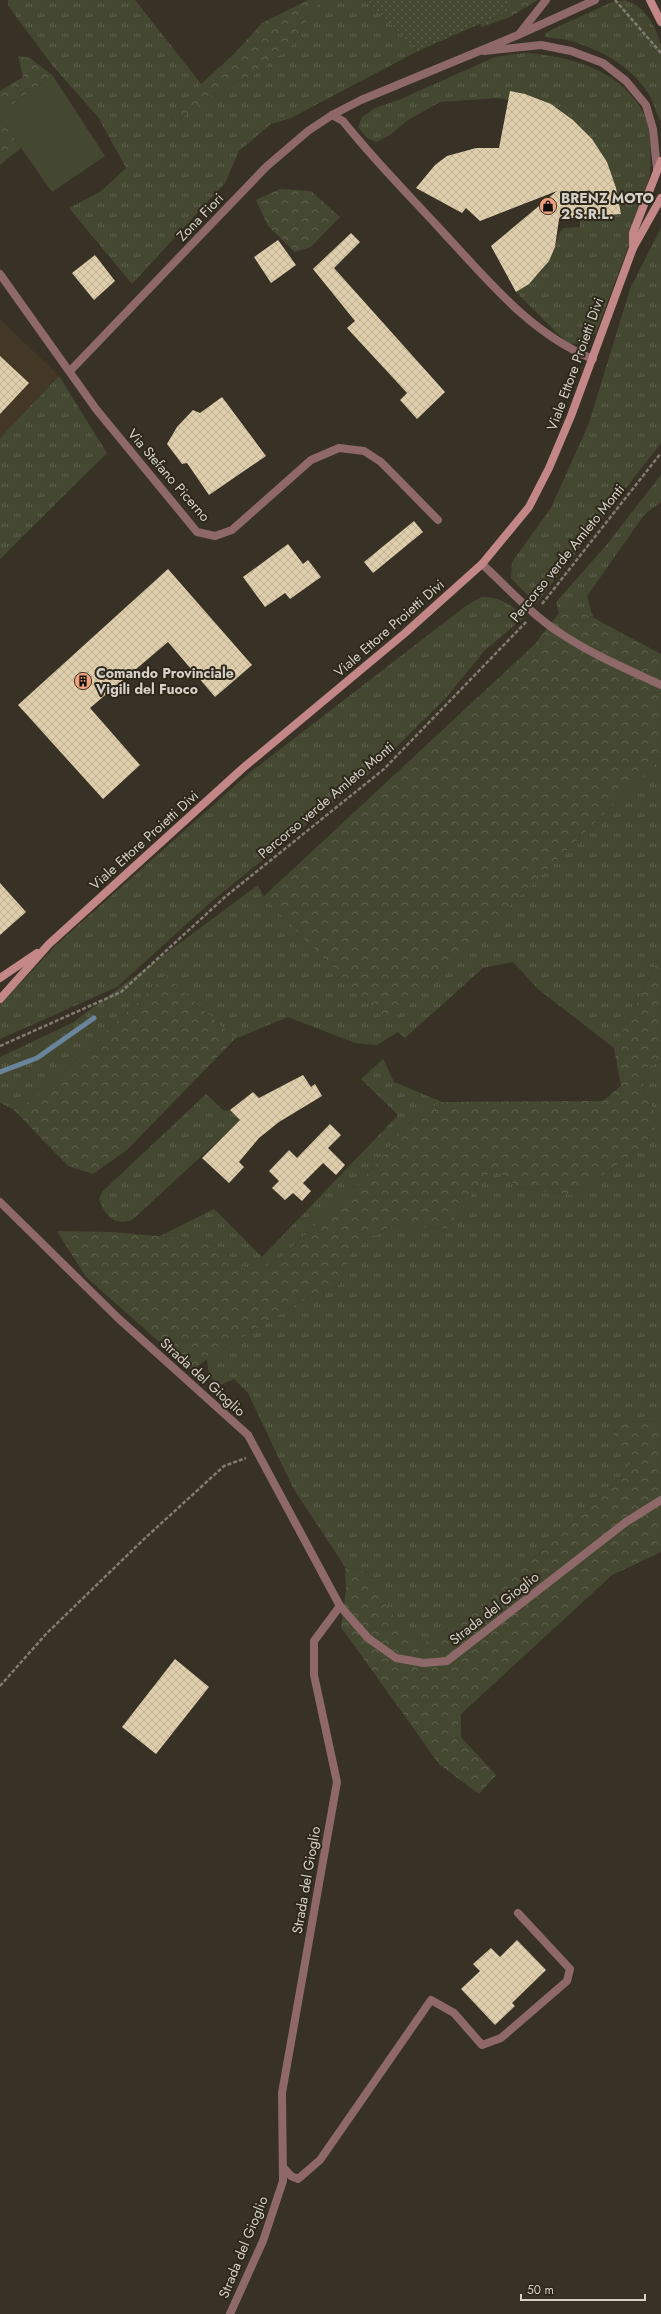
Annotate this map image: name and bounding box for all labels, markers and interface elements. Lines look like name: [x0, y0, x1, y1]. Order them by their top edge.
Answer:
place label: BRENZ MOTO 2 S.R.L.: [561, 188, 654, 224]
street label: Zona Fiori: [172, 189, 228, 245]
shop icon: BRENZ MOTO 2 S.R.L.: [538, 196, 558, 216]
street label: Viale Ettore Proietti Divi: [542, 295, 608, 433]
street label: Via Stefano Picerno: [123, 424, 215, 526]
street label: Percorso verde Amleto Monti: [505, 480, 629, 626]
street label: Viale Ettore Proietti Divi: [329, 574, 449, 682]
place label: Comando Provinciale Vigili del Fuoco: [95, 663, 234, 699]
building icon: Comando Provinciale Vigili del Fuoco: [73, 671, 93, 691]
street label: Percorso verde Amleto Monti: [254, 737, 398, 863]
street label: Viale Ettore Proietti Divi: [85, 786, 203, 894]
street label: Strada del Gioglio: [156, 1333, 250, 1421]
street label: Strada del Gioglio: [445, 1566, 543, 1649]
street label: Strada del Gioglio: [287, 1824, 325, 1935]
street label: Strada del Gioglio: [213, 2193, 273, 2301]
scale bar: [521, 2276, 645, 2302]
text: 50 m: [527, 2281, 554, 2299]

